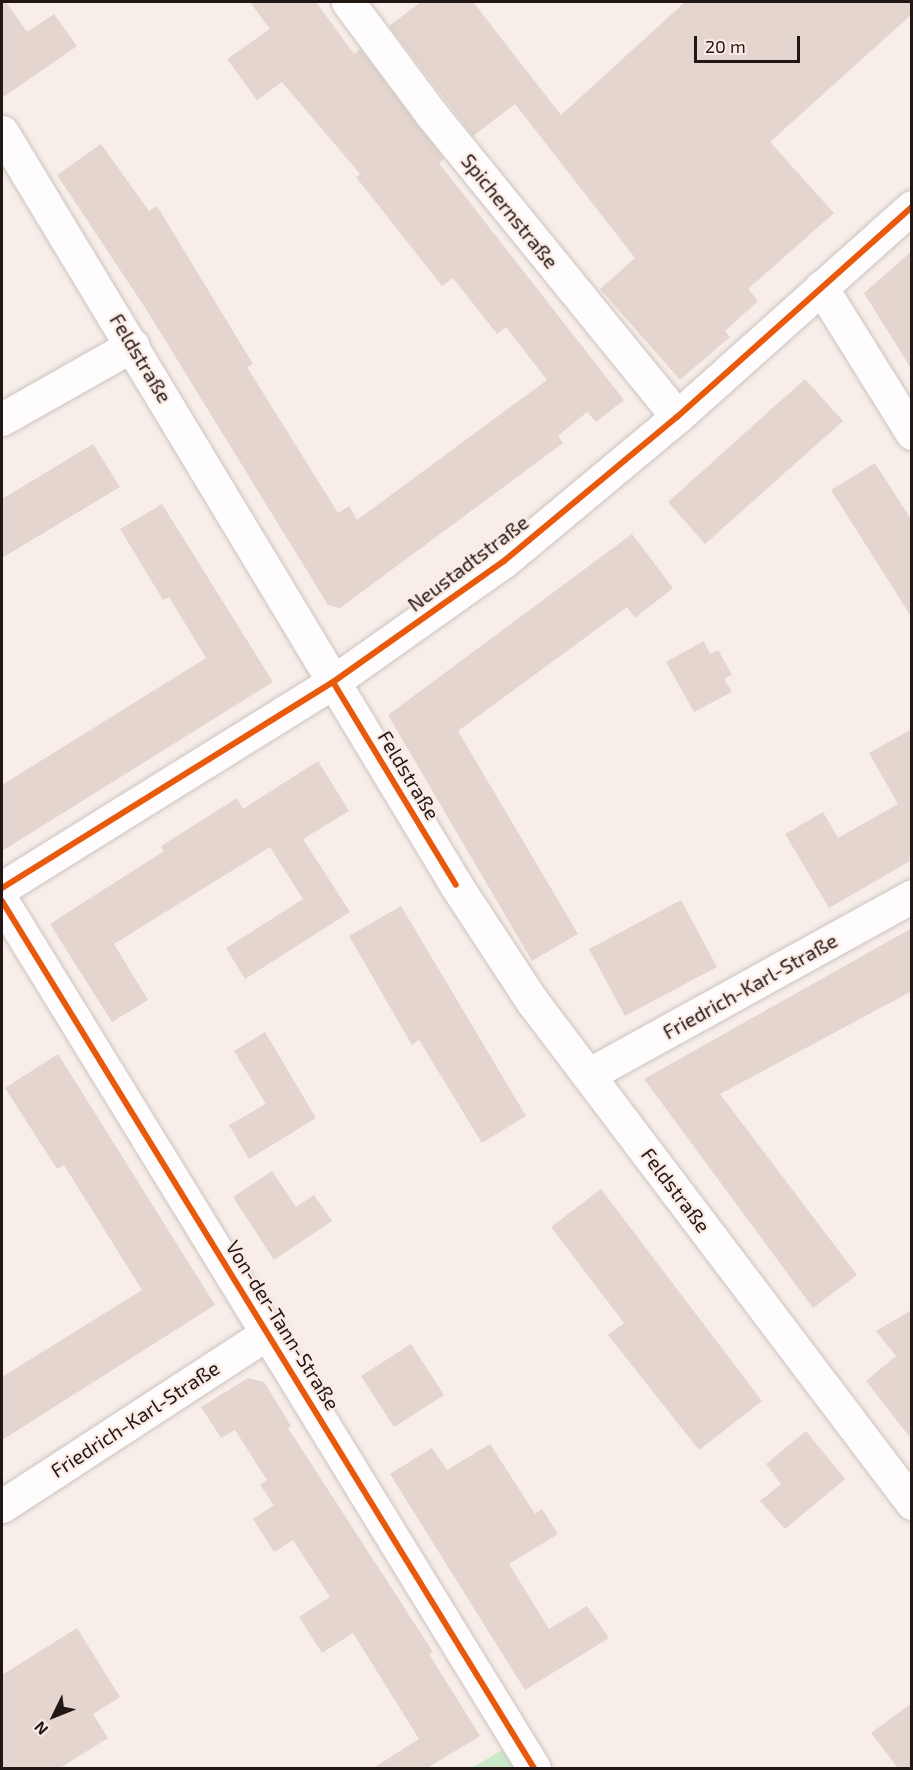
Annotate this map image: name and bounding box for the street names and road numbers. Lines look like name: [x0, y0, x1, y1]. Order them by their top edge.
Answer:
street label: Spichernstraße: [456, 149, 564, 273]
street label: Feldstraße: [105, 309, 177, 407]
street label: Neustadtstraße: [403, 510, 533, 616]
street label: Feldstraße: [373, 726, 445, 824]
street label: Friedrich-Karl-Straße: [658, 928, 842, 1044]
street label: Feldstraße: [636, 1143, 716, 1237]
street label: Von-der-Tann-Straße: [221, 1236, 345, 1414]
street label: Friedrich-Karl-Straße: [46, 1356, 224, 1482]

